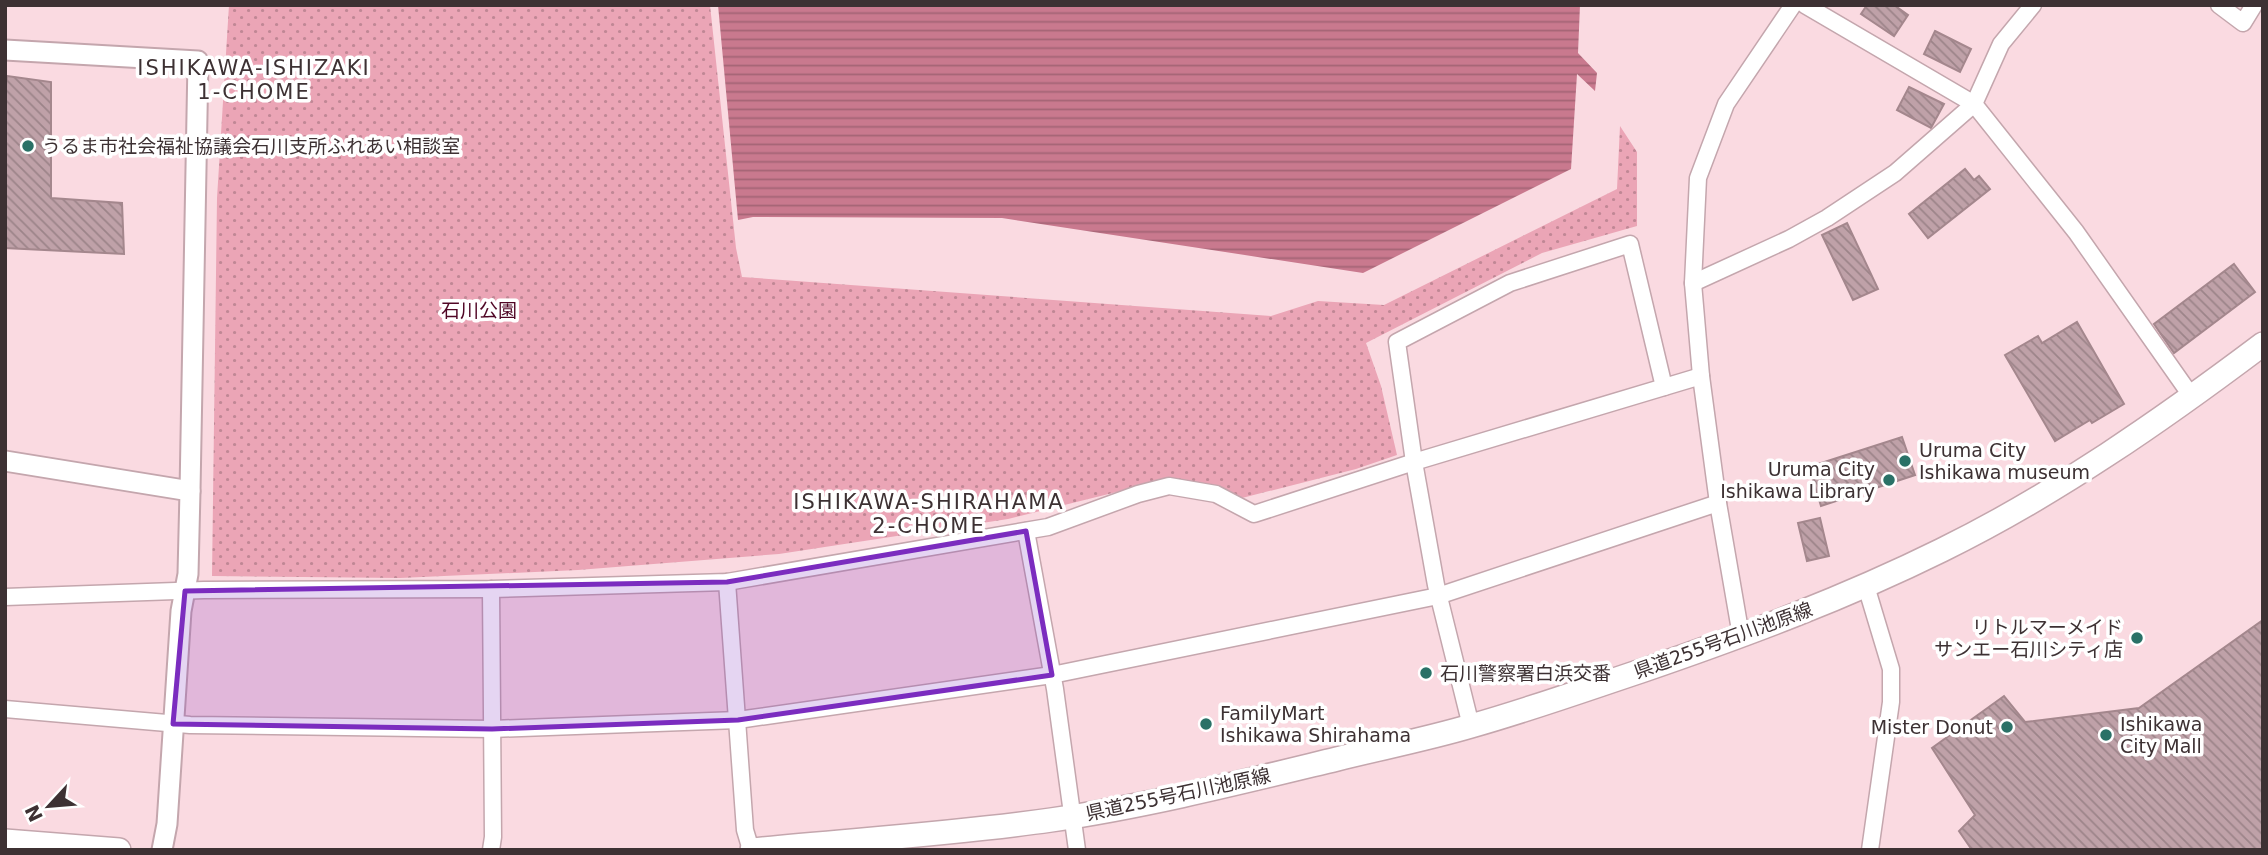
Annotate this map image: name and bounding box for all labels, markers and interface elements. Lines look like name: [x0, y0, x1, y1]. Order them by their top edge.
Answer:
district label: ISHIKAWA-ISHIZAKI 1-CHOME: [137, 56, 371, 104]
place label: うるま市社会福祉協議会石川支所ふれあい相談室: [42, 135, 460, 157]
marker: うるま市社会福祉協議会石川支所ふれあい相談室: [20, 138, 36, 154]
park label: 石川公園: [441, 299, 517, 321]
place label: Uruma City Ishikawa museum: [1919, 439, 2090, 483]
marker: Uruma City Ishikawa museum: [1897, 453, 1913, 469]
place label: Uruma City Ishikawa Library: [1720, 458, 1875, 502]
marker: Uruma City Ishikawa Library: [1881, 472, 1897, 488]
district label: ISHIKAWA-SHIRAHAMA 2-CHOME: [793, 490, 1065, 538]
street label: 県道255号石川池原線: [1631, 597, 1815, 683]
place label: リトルマーメイド サンエー石川シティ店: [1934, 616, 2123, 660]
marker: リトルマーメイド サンエー石川シティ店: [2129, 630, 2145, 646]
place label: 石川警察署白浜交番: [1440, 662, 1611, 684]
marker: 石川警察署白浜交番: [1418, 665, 1434, 681]
place label: FamilyMart Ishikawa Shirahama: [1220, 702, 1411, 746]
place label: Ishikawa City Mall: [2120, 713, 2202, 757]
marker: FamilyMart Ishikawa Shirahama: [1198, 716, 1214, 732]
place label: Mister Donut: [1871, 716, 1993, 738]
marker: Mister Donut: [1999, 719, 2015, 735]
marker: Ishikawa City Mall: [2098, 727, 2114, 743]
street label: 県道255号石川池原線: [1084, 764, 1272, 824]
north arrow: [14, 771, 84, 841]
text: N: [20, 801, 47, 825]

